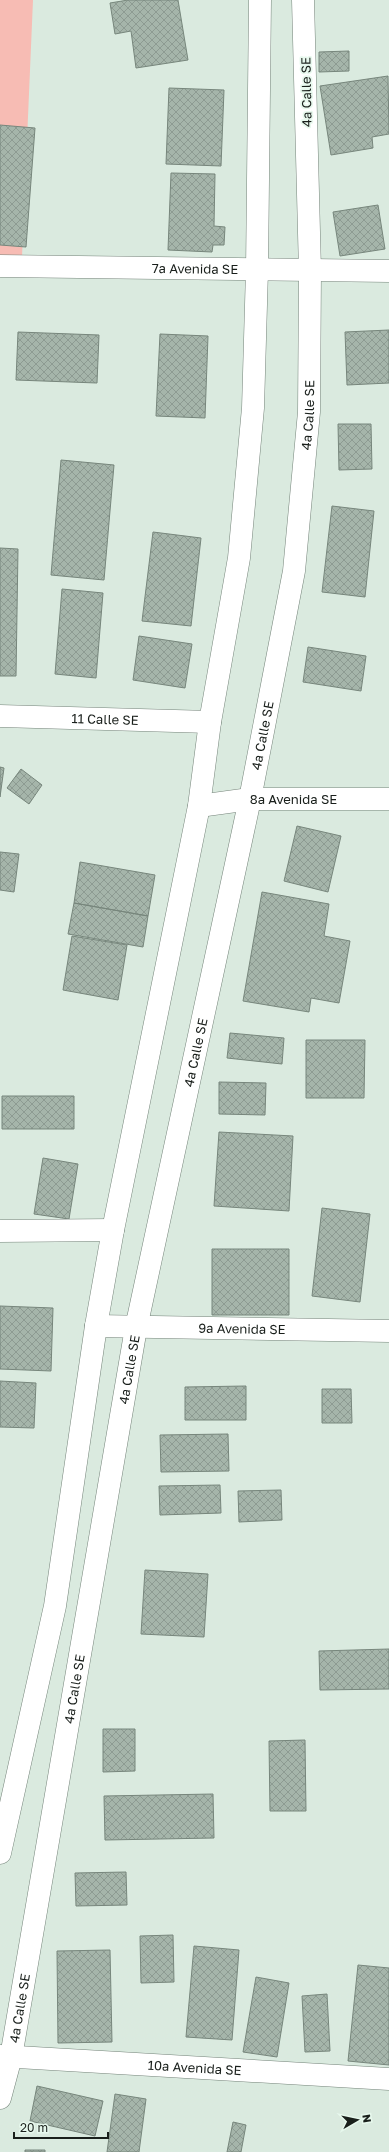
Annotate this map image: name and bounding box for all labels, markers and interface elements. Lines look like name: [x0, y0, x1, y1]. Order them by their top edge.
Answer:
street label: 4a Calle SE: [297, 57, 315, 127]
street label: 7a Avenida SE: [152, 260, 238, 277]
street label: 4a Calle SE: [297, 380, 317, 451]
street label: 4a Calle SE: [248, 699, 277, 771]
street label: 11 Calle SE: [71, 710, 139, 728]
street label: 8a Avenida SE: [250, 791, 337, 807]
street label: 4a Calle SE: [180, 1016, 211, 1088]
street label: 9a Avenida SE: [198, 1320, 286, 1337]
street label: 4a Calle SE: [115, 1334, 143, 1405]
street label: 4a Calle SE: [60, 1653, 88, 1725]
street label: 4a Calle SE: [6, 1972, 33, 2044]
street label: 10a Avenida SE: [147, 2057, 242, 2078]
north arrow: [337, 2100, 377, 2140]
text: N: [360, 2113, 374, 2124]
scale bar: [14, 2114, 108, 2140]
text: 20 m: [20, 2120, 48, 2135]

